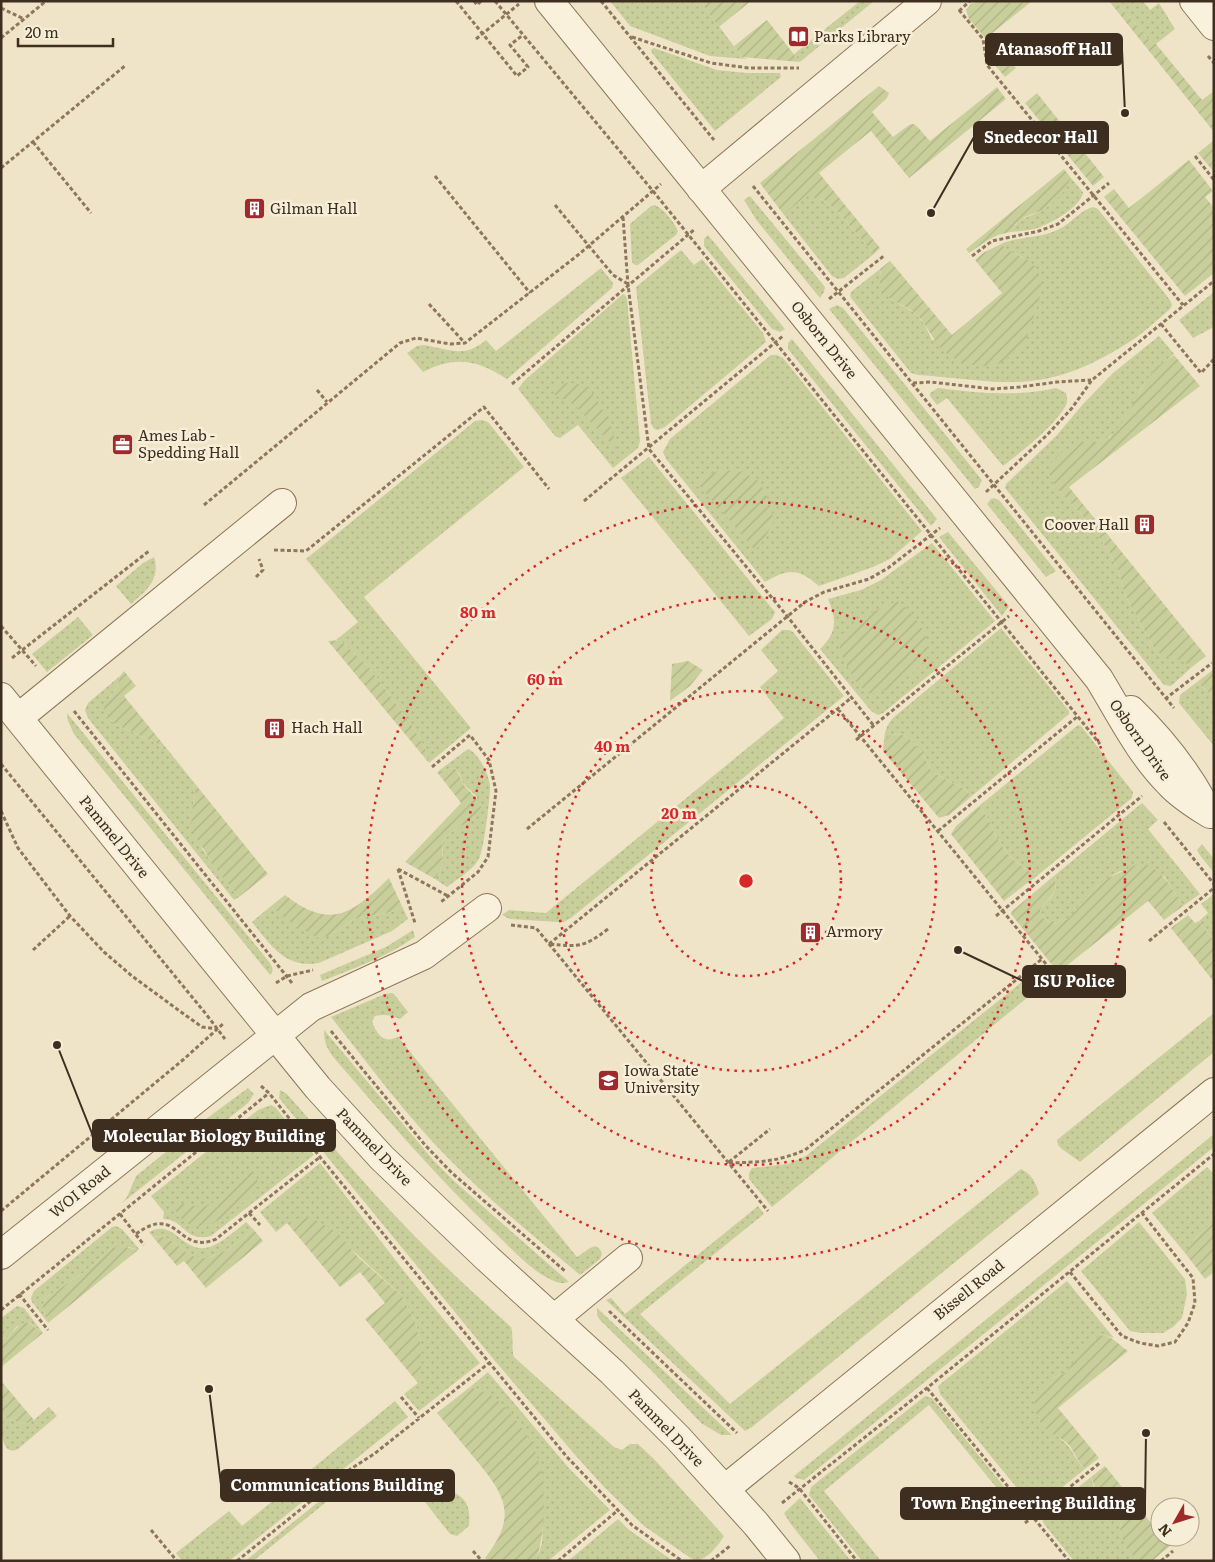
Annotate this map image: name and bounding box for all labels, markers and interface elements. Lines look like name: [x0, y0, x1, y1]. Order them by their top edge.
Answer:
scale bar: [18, 15, 112, 47]
text: 20 m: [25, 20, 59, 43]
place label: Parks Library: [814, 24, 911, 47]
library icon: Parks Library: [786, 25, 810, 49]
callout: Atanasoff Hall: [986, 34, 1122, 65]
text: Atanasoff Hall: [996, 36, 1112, 60]
callout: Snedecor Hall: [974, 122, 1108, 153]
text: Snedecor Hall: [984, 124, 1098, 148]
place label: Gilman Hall: [270, 196, 357, 219]
building icon: Gilman Hall: [242, 197, 266, 221]
street label: Osborn Drive: [786, 295, 864, 383]
place label: Ames Lab - Spedding Hall: [138, 423, 239, 463]
office icon: Ames Lab - Spedding Hall: [110, 433, 134, 457]
place label: Coover Hall: [1044, 512, 1129, 535]
building icon: Coover Hall: [1133, 513, 1157, 537]
text: 80 m: [460, 600, 496, 623]
text: 60 m: [527, 667, 563, 690]
street label: Osborn Drive: [1105, 694, 1178, 785]
place label: Hach Hall: [291, 715, 363, 738]
building icon: Hach Hall: [263, 716, 287, 740]
text: 40 m: [594, 734, 630, 757]
street label: Pammel Drive: [75, 790, 156, 883]
text: 20 m: [661, 801, 697, 824]
centre of rings: [737, 872, 755, 890]
place label: Armory: [826, 919, 883, 942]
building icon: Armory: [798, 920, 822, 944]
callout: ISU Police: [1023, 966, 1125, 997]
text: ISU Police: [1033, 968, 1115, 992]
place label: Iowa State University: [624, 1058, 700, 1098]
school or university icon: Iowa State University: [596, 1068, 620, 1092]
street label: Pammel Drive: [332, 1102, 419, 1190]
callout: Molecular Biology Building: [93, 1120, 335, 1151]
text: Molecular Biology Building: [103, 1123, 325, 1147]
street label: WOI Road: [43, 1159, 115, 1223]
street label: Bissell Road: [928, 1253, 1009, 1325]
street label: Pammel Drive: [624, 1383, 711, 1471]
callout: Communications Building: [221, 1470, 454, 1501]
text: Communications Building: [231, 1472, 444, 1496]
callout: Town Engineering Building: [901, 1488, 1145, 1519]
text: Town Engineering Building: [911, 1490, 1136, 1514]
north arrow: [1150, 1497, 1200, 1547]
text: N: [1152, 1520, 1176, 1542]

